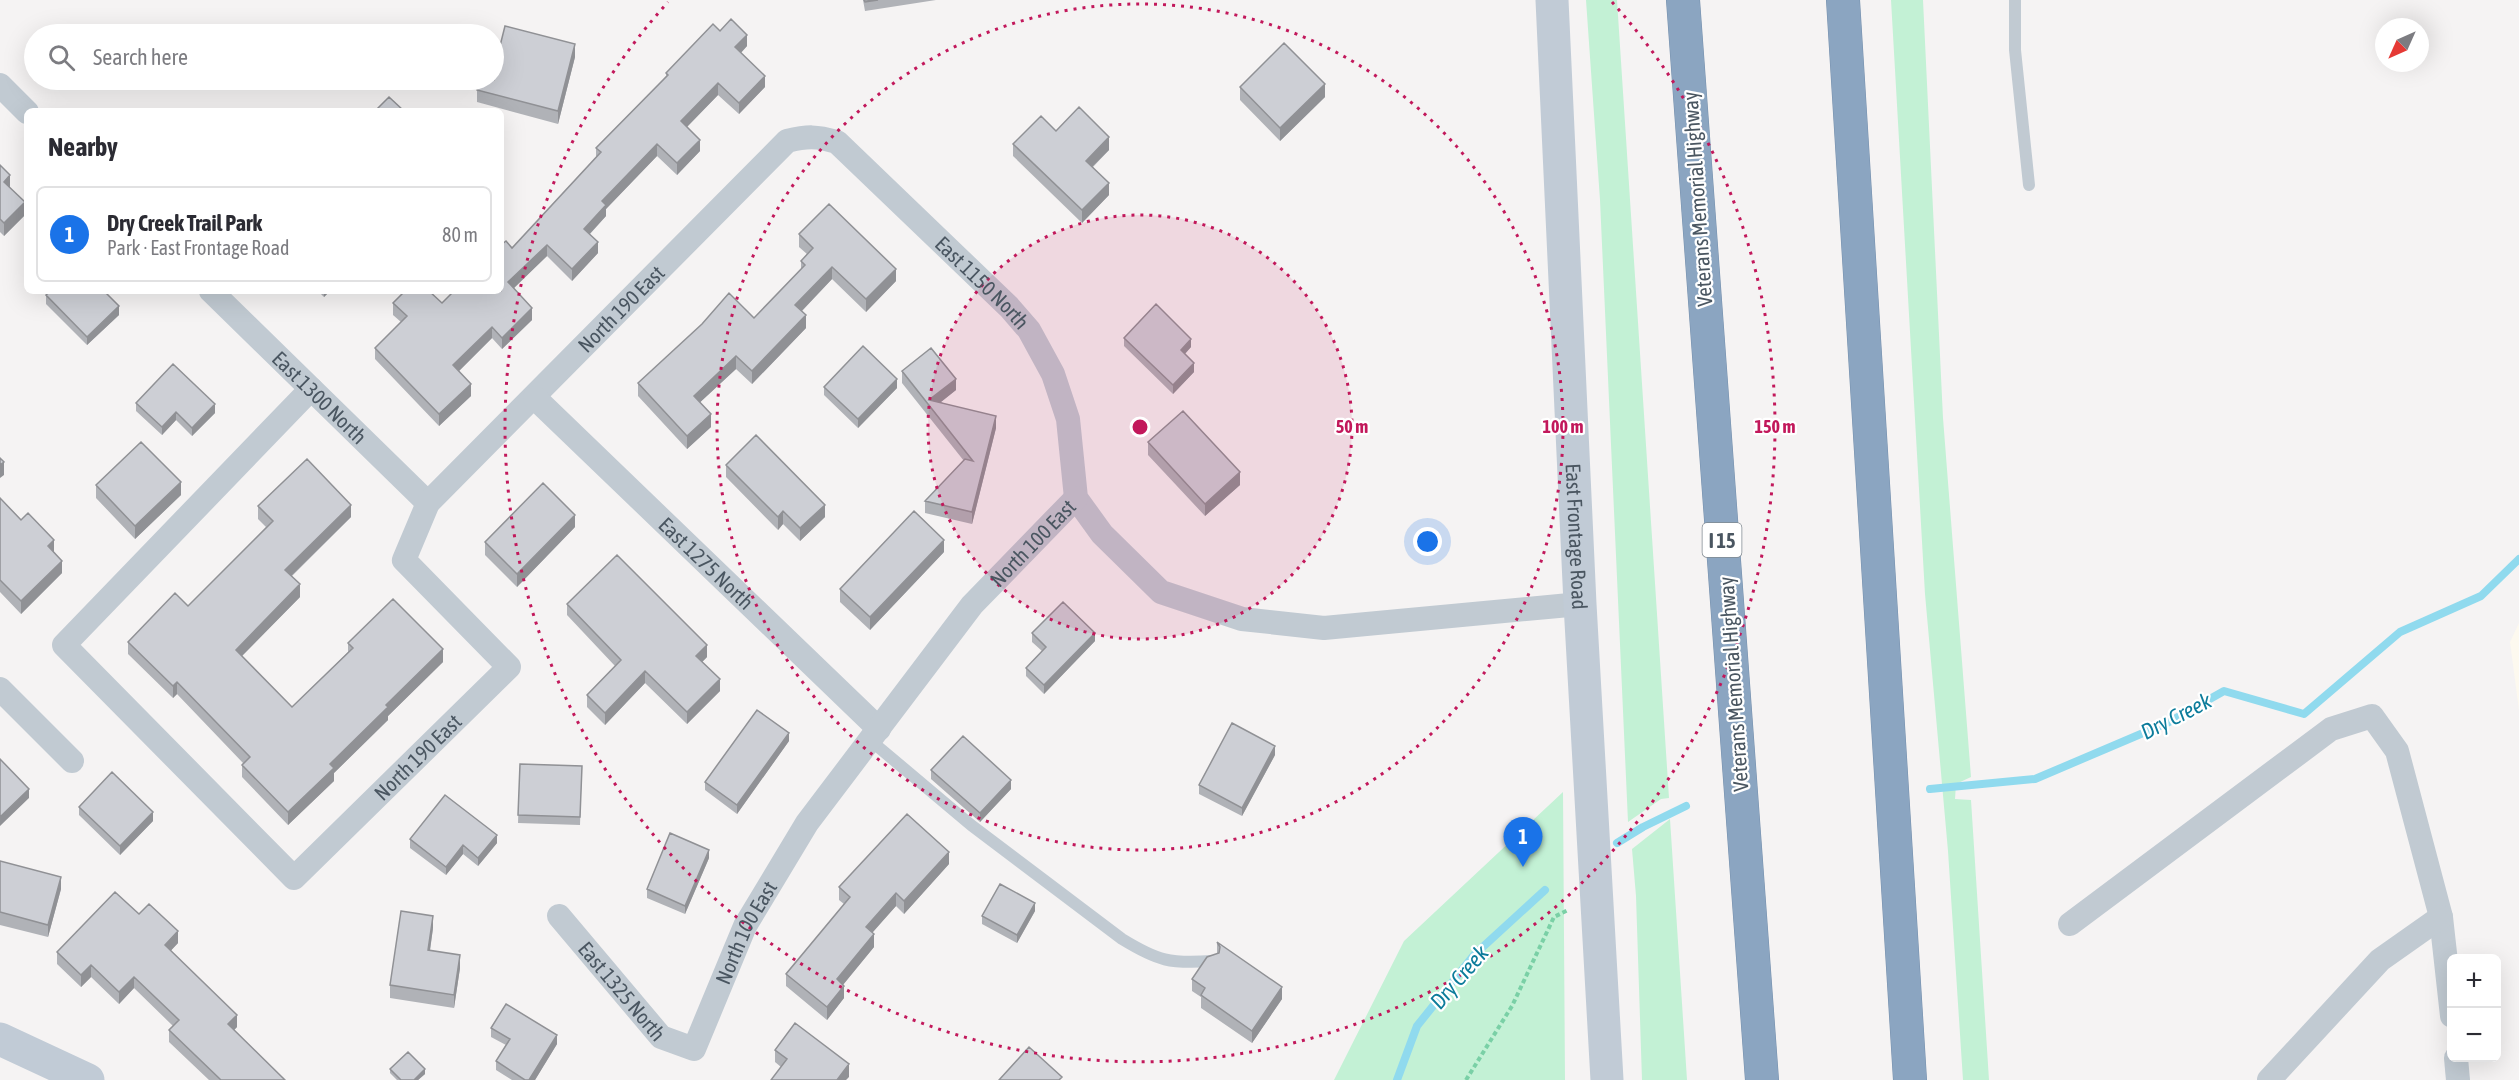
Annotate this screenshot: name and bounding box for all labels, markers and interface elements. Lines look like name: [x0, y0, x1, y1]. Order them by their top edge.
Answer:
north arrow: [2375, 18, 2429, 72]
search box: [24, 24, 504, 90]
icon: search: [45, 41, 78, 74]
text: Search here: [93, 44, 188, 70]
street label: Veterans Memorial Highway: [1677, 90, 1716, 307]
text: Nearby: [48, 132, 118, 162]
text: Dry Creek Trail Park: [107, 210, 262, 236]
text: 1: [65, 223, 74, 246]
text: 80 m: [442, 223, 478, 246]
street label: East 1150 North: [931, 231, 1034, 334]
text: Park · East Frontage Road: [107, 236, 289, 259]
street label: North 190 East: [573, 260, 669, 357]
street label: East 1300 North: [268, 346, 372, 448]
text: 50 m: [1336, 416, 1368, 437]
text: 100 m: [1543, 416, 1583, 437]
text: 150 m: [1755, 416, 1795, 437]
centre of rings: [1130, 417, 1150, 437]
street label: East Frontage Road: [1561, 463, 1592, 610]
street label: North 100 East: [985, 494, 1080, 591]
street label: East 1275 North: [654, 512, 759, 614]
road number: I 15: [1702, 523, 1742, 557]
your location: [1413, 527, 1442, 556]
street label: Veterans Memorial Highway: [1713, 575, 1752, 792]
water label: Dry Creek: [2136, 687, 2216, 745]
street label: North 190 East: [369, 709, 466, 805]
pin: 1: [1504, 818, 1543, 867]
street label: North 100 East: [710, 877, 781, 987]
street label: East 1325 North: [574, 937, 671, 1045]
water label: Dry Creek: [1424, 940, 1494, 1014]
map controls: [2447, 954, 2501, 1062]
button: +: [2447, 954, 2501, 1008]
button: −: [2447, 1008, 2501, 1062]

